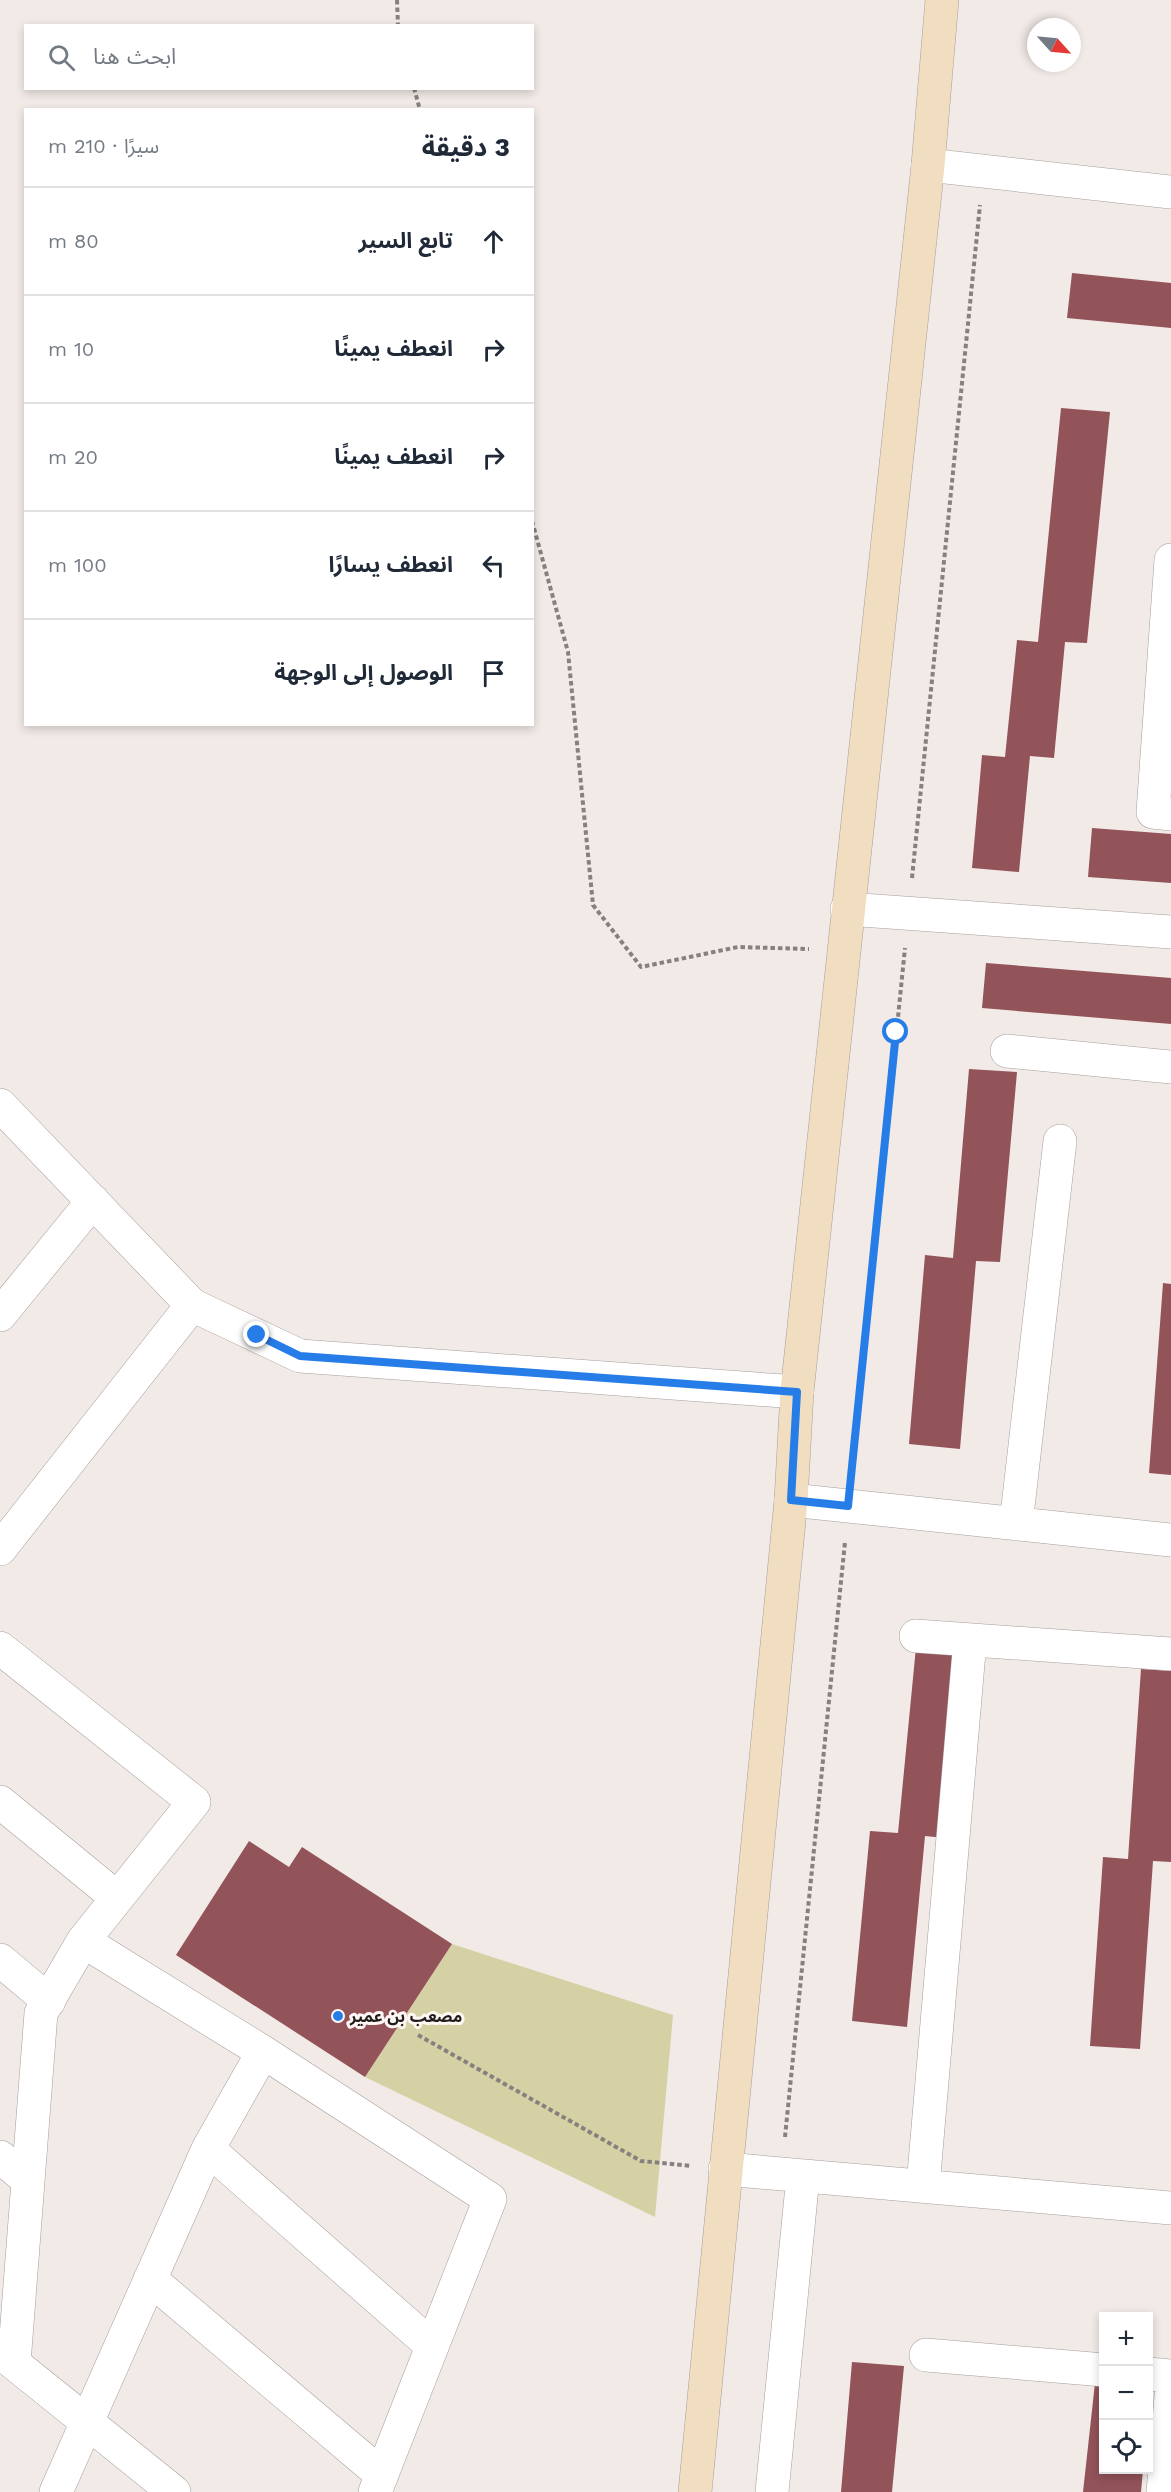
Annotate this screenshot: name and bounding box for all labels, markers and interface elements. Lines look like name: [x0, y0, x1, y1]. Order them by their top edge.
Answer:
north arrow: [1027, 18, 1081, 72]
search box: [24, 24, 534, 90]
icon: search: [45, 41, 78, 74]
text: ابحث هنا: [93, 44, 176, 69]
text: 3 دقيقة: [422, 132, 510, 162]
text: سيرًا · 210 m: [48, 134, 159, 158]
icon: ahead: [477, 225, 510, 258]
text: تابع السير: [358, 228, 453, 253]
text: 80 m: [48, 229, 99, 253]
icon: right: [477, 333, 510, 366]
text: انعطف يمينًا: [334, 336, 453, 361]
text: 10 m: [48, 337, 94, 361]
icon: right: [477, 441, 510, 474]
text: انعطف يمينًا: [334, 444, 453, 469]
text: 20 m: [48, 445, 98, 469]
icon: left: [477, 549, 510, 582]
text: انعطف يسارًا: [329, 552, 453, 577]
text: 100 m: [48, 553, 107, 577]
icon: arrive: [477, 657, 510, 690]
text: الوصول إلى الوجهة: [274, 660, 453, 685]
route start: [882, 1018, 908, 1044]
route end: [243, 1321, 269, 1347]
place label: مصعب بن عمير: [349, 2007, 462, 2026]
marker: مصعب بن عمير: [331, 2009, 345, 2023]
map controls: [1099, 2312, 1153, 2474]
button: +: [1099, 2312, 1153, 2366]
button: −: [1099, 2366, 1153, 2420]
button: locate: [1099, 2420, 1153, 2474]

